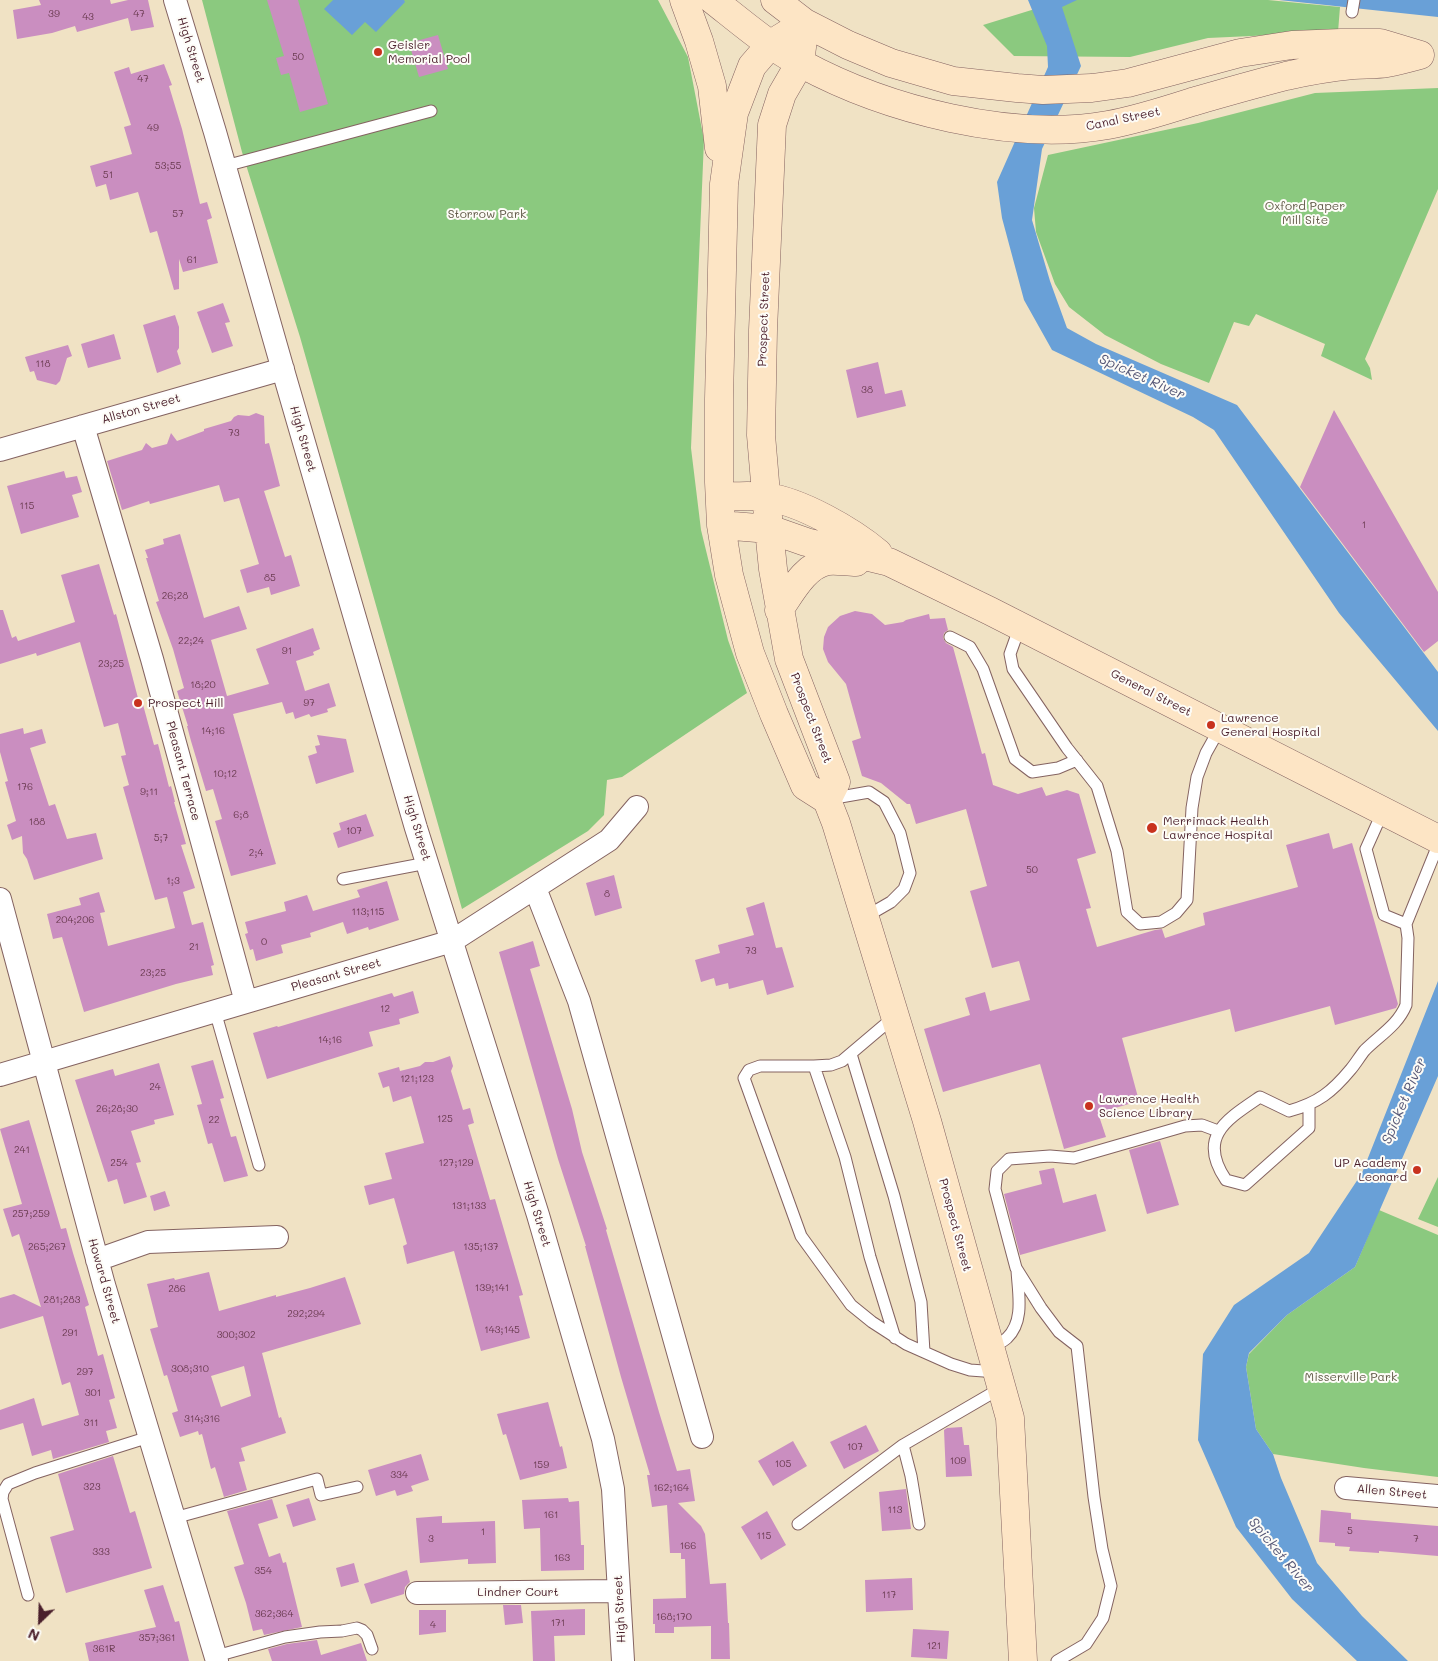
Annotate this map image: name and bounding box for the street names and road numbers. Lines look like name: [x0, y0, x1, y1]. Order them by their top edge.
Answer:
street label: High Street: [174, 15, 208, 85]
street label: Canal Street: [1085, 104, 1161, 134]
street label: Prospect Street: [755, 271, 773, 367]
street label: Allston Street: [100, 391, 182, 427]
street label: High Street: [287, 404, 319, 474]
street label: General Street: [1108, 666, 1194, 720]
street label: Prospect Street: [787, 671, 835, 765]
street label: Pleasant Terrace: [163, 720, 203, 822]
street label: High Street: [400, 793, 434, 863]
street label: Pleasant Street: [290, 955, 382, 995]
street label: Prospect Street: [936, 1177, 974, 1273]
street label: High Street: [520, 1179, 554, 1249]
street label: Howard Street: [85, 1237, 123, 1325]
street label: Allen Street: [1356, 1482, 1428, 1502]
street label: High Street: [611, 1575, 629, 1643]
street label: Lindner Court: [477, 1585, 559, 1599]

